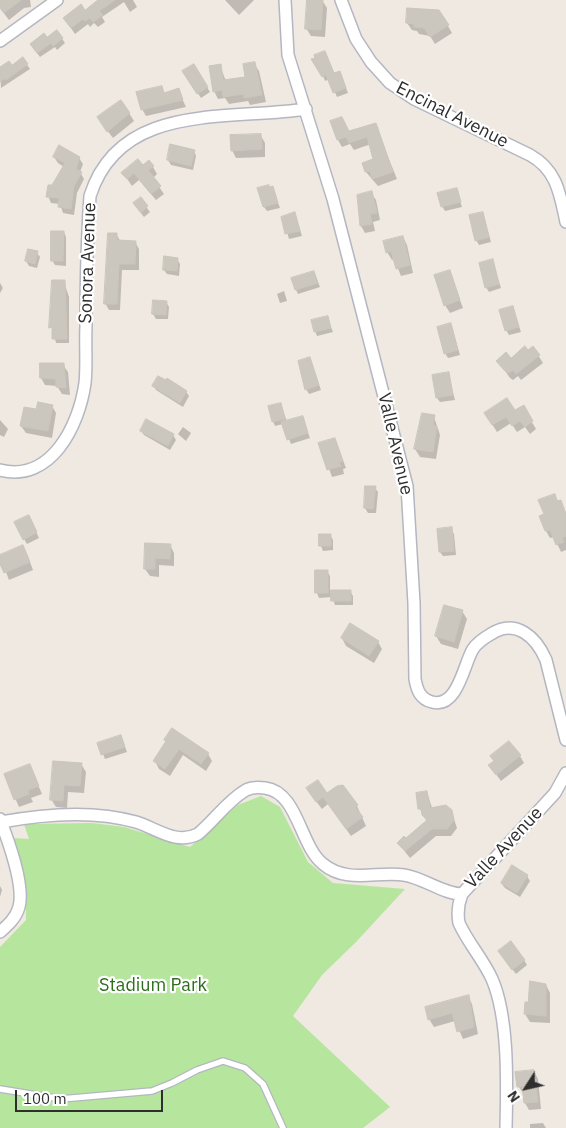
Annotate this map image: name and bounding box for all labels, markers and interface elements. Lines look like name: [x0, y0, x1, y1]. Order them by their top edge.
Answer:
street label: Encinal Avenue: [392, 77, 512, 153]
street label: Sonora Avenue: [75, 202, 101, 324]
street label: Valle Avenue: [373, 391, 417, 497]
street label: Valle Avenue: [461, 803, 547, 893]
park label: Stadium Park: [99, 975, 207, 997]
north arrow: [501, 1063, 551, 1113]
scale bar: [18, 1080, 165, 1112]
text: N: [503, 1087, 524, 1106]
text: 100 m: [23, 1089, 67, 1108]

